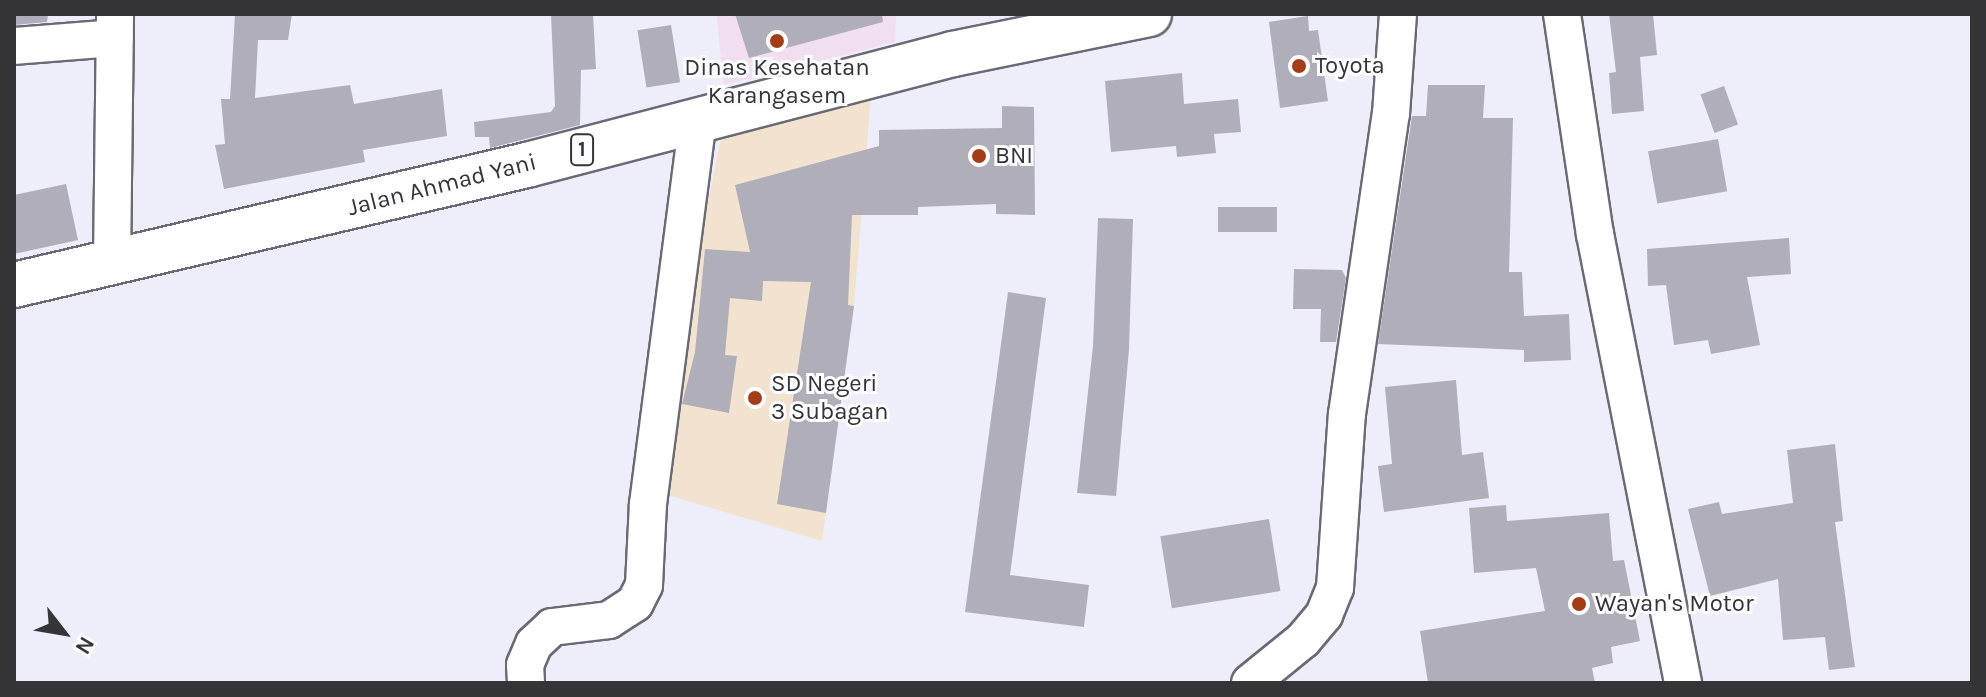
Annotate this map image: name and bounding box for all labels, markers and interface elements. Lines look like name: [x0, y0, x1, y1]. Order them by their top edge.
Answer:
marker: Dinas Kesehatan Karangasem: [768, 32, 786, 50]
place label: Toyota: [1315, 52, 1385, 80]
place label: Dinas Kesehatan Karangasem: [684, 54, 870, 110]
marker: Toyota: [1290, 57, 1308, 75]
road number: 1: [570, 132, 594, 168]
place label: BNI: [995, 142, 1033, 170]
marker: BNI: [970, 147, 988, 165]
street label: Jalan Ahmad Yani: [345, 148, 539, 222]
place label: SD Negeri 3 Subagan: [771, 370, 889, 426]
marker: SD Negeri 3 Subagan: [746, 389, 764, 407]
place label: Wayan's Motor: [1595, 590, 1754, 618]
north arrow: [24, 593, 104, 673]
marker: Wayan's Motor: [1570, 595, 1588, 613]
text: N: [69, 632, 100, 659]

